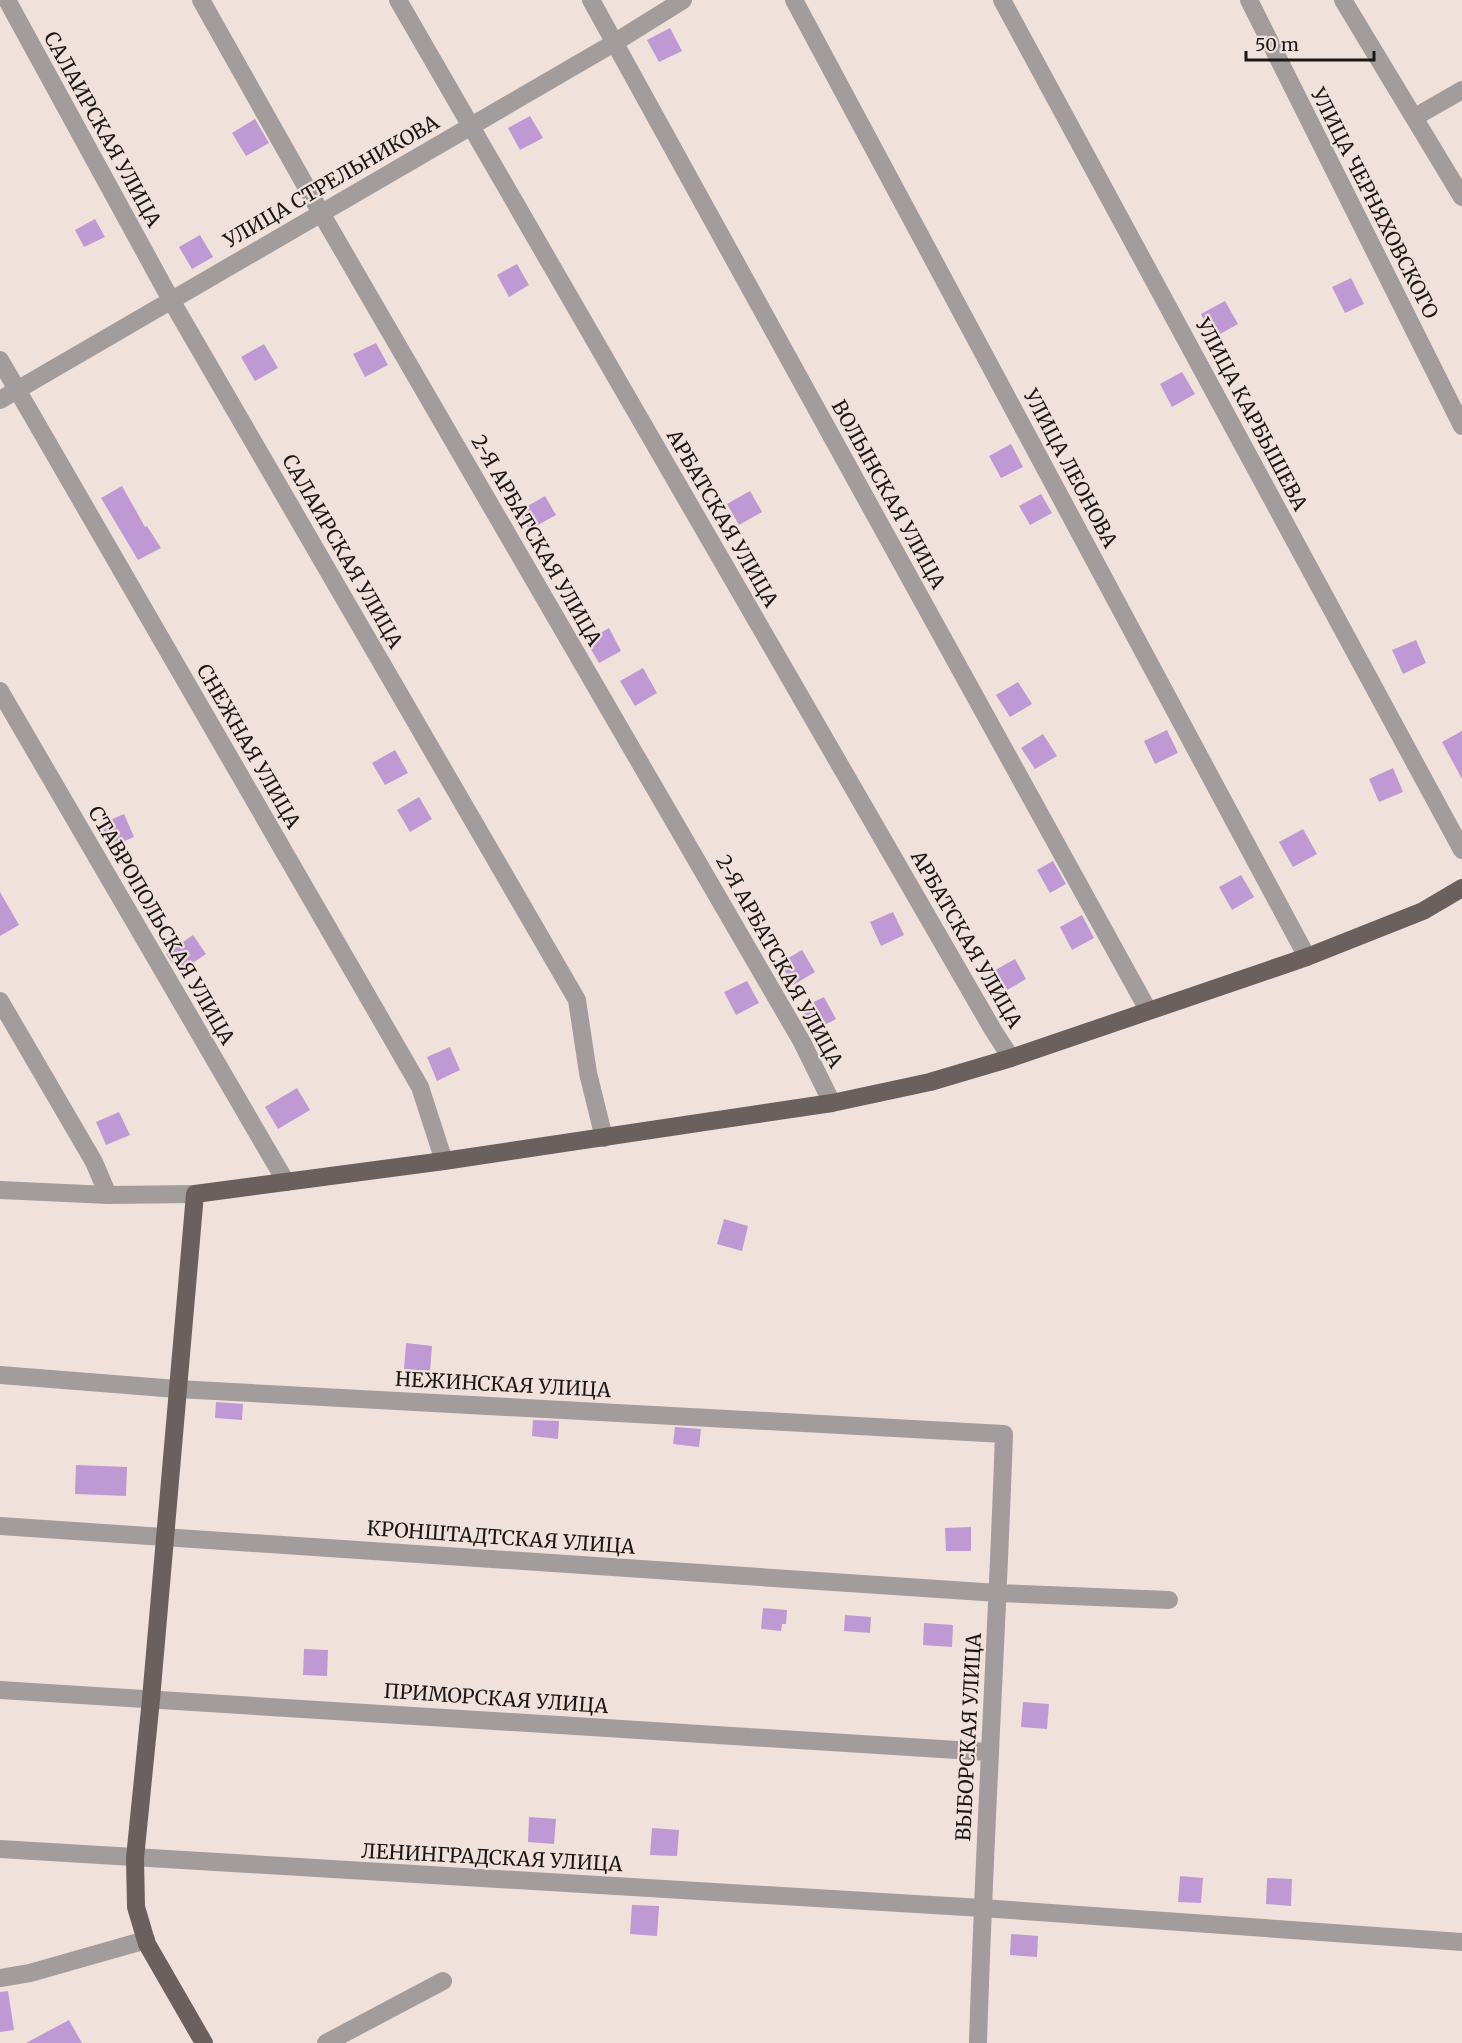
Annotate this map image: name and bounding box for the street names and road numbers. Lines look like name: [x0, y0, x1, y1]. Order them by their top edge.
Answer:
street label: САЛАИРСКАЯ УЛИЦА: [39, 27, 168, 232]
street label: УЛИЦА ЧЕРНЯХОВСКОГО: [1305, 82, 1444, 323]
street label: УЛИЦА СТРЕЛЬНИКОВА: [218, 109, 444, 253]
street label: УЛИЦА КАРБЫШЕВА: [1190, 313, 1314, 515]
street label: УЛИЦА ЛЕОНОВА: [1018, 384, 1124, 552]
street label: ВОЛЫНСКАЯ УЛИЦА: [827, 395, 952, 594]
street label: АРБАТСКАЯ УЛИЦА: [661, 424, 784, 612]
street label: 2-Я АРБАТСКАЯ УЛИЦА: [466, 430, 608, 651]
street label: САЛАИРСКАЯ УЛИЦА: [277, 450, 409, 653]
street label: СНЕЖНАЯ УЛИЦА: [192, 659, 307, 833]
street label: СТАВРОПОЛЬСКАЯ УЛИЦА: [83, 801, 241, 1050]
street label: АРБАТСКАЯ УЛИЦА: [905, 845, 1028, 1033]
street label: 2-Я АРБАТСКАЯ УЛИЦА: [711, 850, 849, 1072]
street label: НЕЖИНСКАЯ УЛИЦА: [394, 1366, 612, 1402]
street label: КРОНШТАДТСКАЯ УЛИЦА: [366, 1515, 637, 1559]
street label: ВЫБОРСКАЯ УЛИЦА: [950, 1631, 986, 1842]
street label: ПРИМОРСКАЯ УЛИЦА: [383, 1678, 610, 1718]
street label: ЛЕНИНГРАДСКАЯ УЛИЦА: [361, 1838, 624, 1876]

